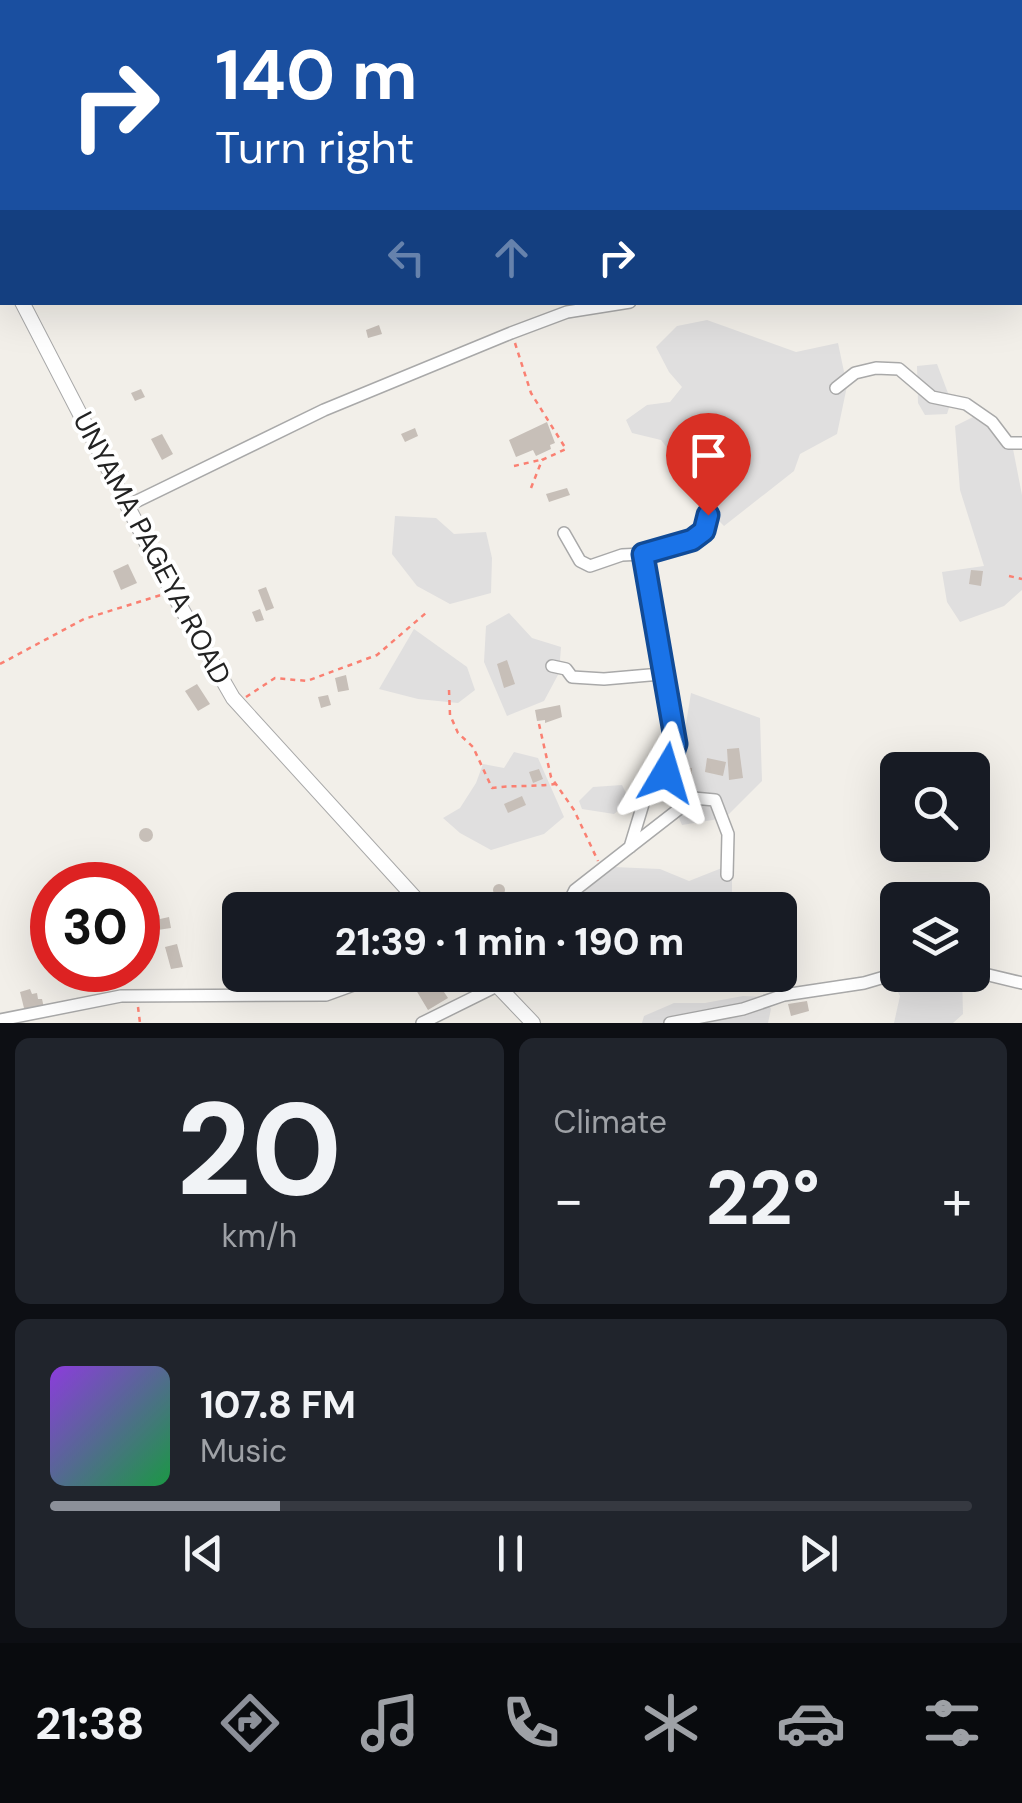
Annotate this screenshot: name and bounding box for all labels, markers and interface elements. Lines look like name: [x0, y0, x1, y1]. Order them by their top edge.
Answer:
text: 140 m: [215, 30, 418, 121]
icon: right: [50, 40, 180, 170]
text: Turn right: [215, 118, 414, 177]
icon: left: [379, 230, 434, 285]
icon: ahead: [484, 230, 539, 285]
icon: right: [589, 230, 644, 285]
street label: UNYAMA PAGEYA ROAD: [64, 405, 240, 691]
pin: [666, 413, 751, 516]
icon: arrive: [681, 428, 736, 483]
position arrow: [614, 721, 718, 825]
map controls: [880, 752, 990, 992]
button: search: [880, 752, 990, 862]
speed limit sign: 30: [30, 862, 160, 992]
button: layers: [880, 882, 990, 992]
text: 21:39 · 1 min · 190 m: [335, 917, 684, 967]
text: 20: [176, 1065, 342, 1234]
text: Climate: [554, 1101, 667, 1143]
text: 22°: [706, 1150, 820, 1247]
text: −: [554, 1164, 584, 1236]
text: +: [942, 1164, 972, 1236]
text: km/h: [221, 1215, 297, 1257]
text: 107.8 FM: [200, 1380, 356, 1430]
text: Music: [200, 1430, 287, 1472]
icon: previous: [176, 1526, 231, 1581]
icon: pause: [483, 1526, 538, 1581]
icon: next: [791, 1526, 846, 1581]
icon: directions: [215, 1688, 285, 1758]
icon: music: [355, 1688, 425, 1758]
icon: phone: [496, 1688, 566, 1758]
icon: climate: [636, 1688, 706, 1758]
icon: car: [776, 1688, 846, 1758]
icon: filters: [917, 1688, 987, 1758]
text: 21:38: [35, 1694, 145, 1753]

